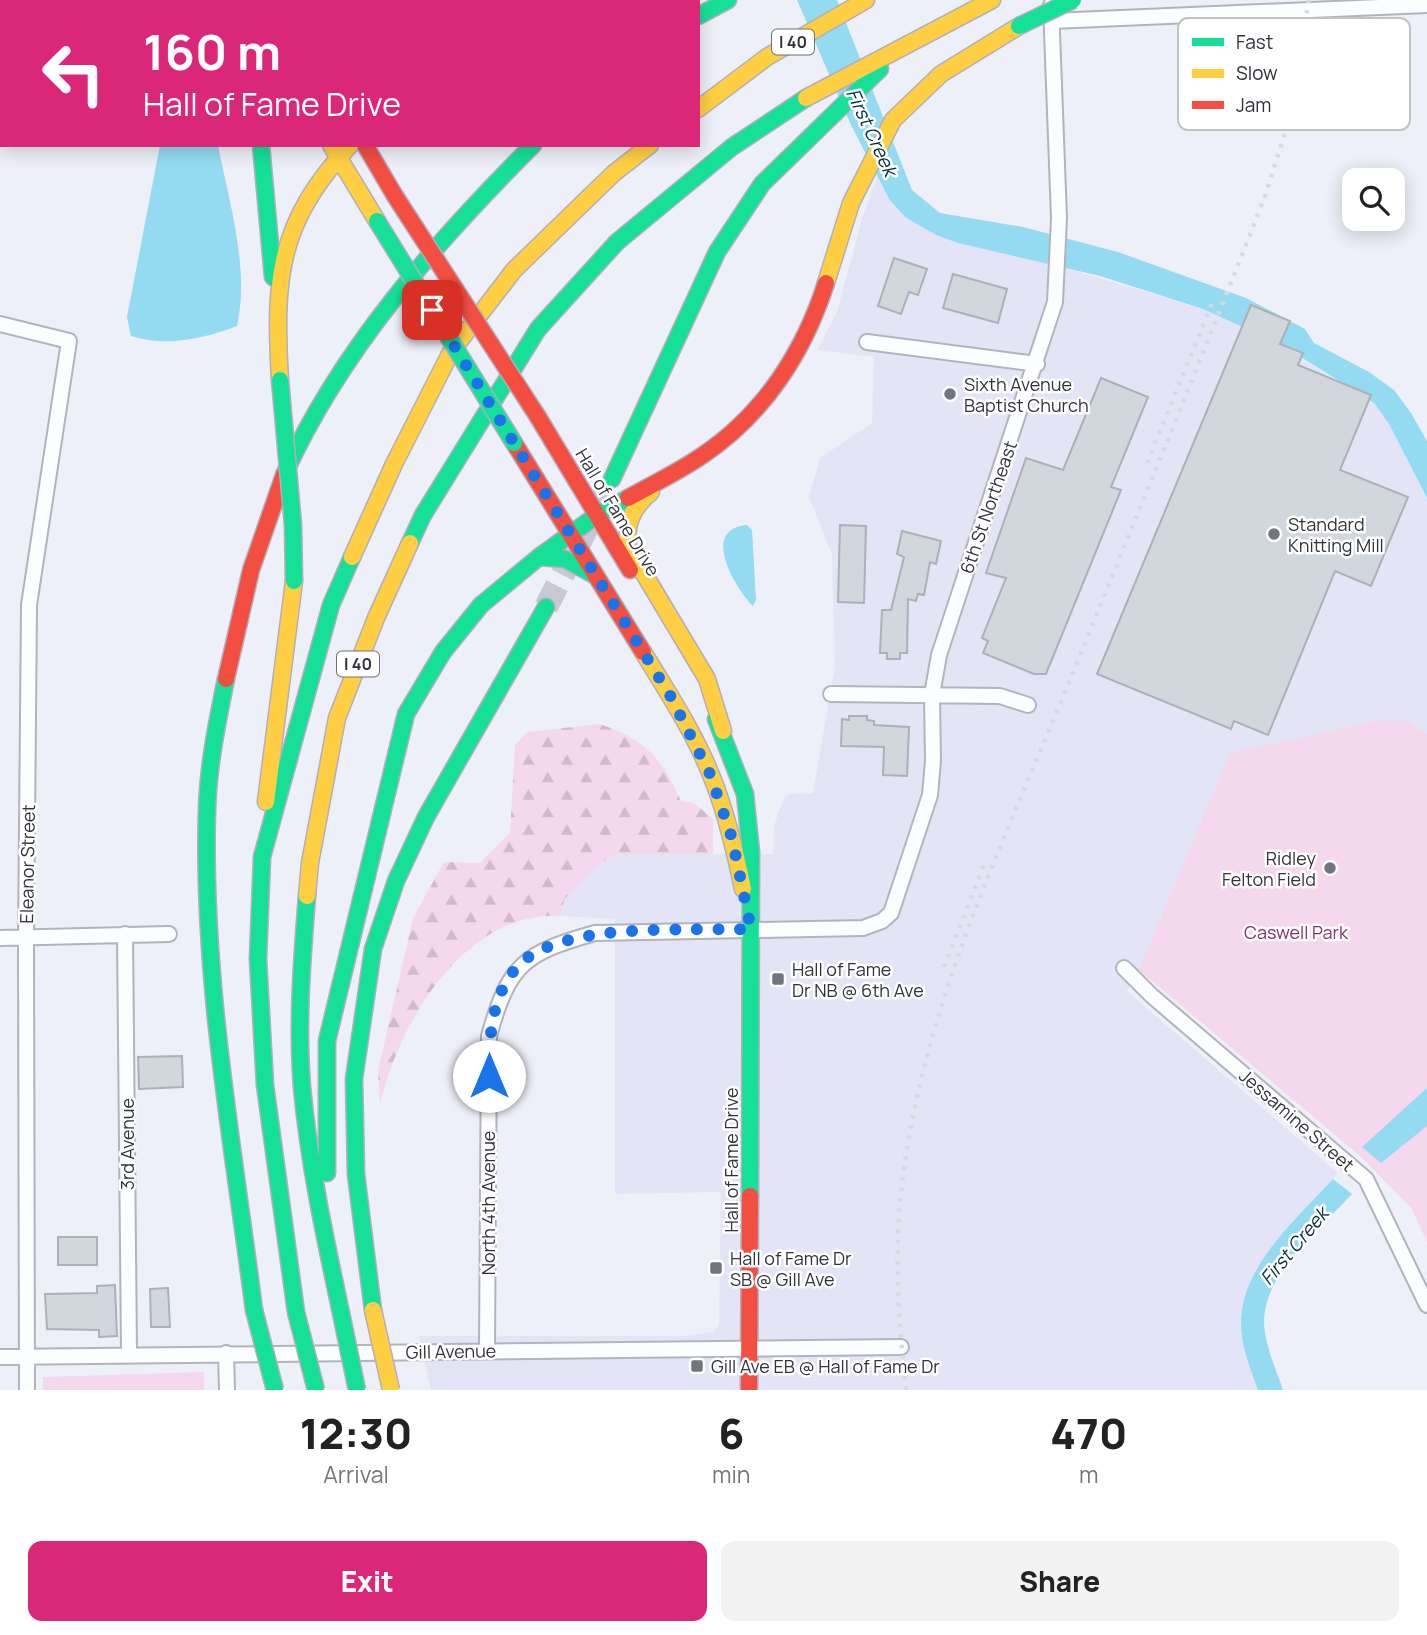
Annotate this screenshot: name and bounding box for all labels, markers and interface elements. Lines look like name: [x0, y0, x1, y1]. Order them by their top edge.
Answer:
text: 160 m: [143, 18, 281, 85]
legend: [1178, 18, 1410, 130]
icon: left: [28, 28, 119, 119]
text: Fast: [1236, 29, 1273, 55]
road number: I 40: [772, 30, 814, 54]
text: Slow: [1236, 60, 1278, 86]
text: Hall of Fame Drive: [143, 82, 401, 126]
water label: First Creek: [840, 84, 905, 182]
text: Jam: [1236, 92, 1271, 118]
map controls: [1342, 168, 1405, 231]
button: search: [1342, 168, 1405, 231]
pin: [402, 280, 462, 340]
icon: arrive: [413, 291, 451, 329]
place label: Sixth Avenue Baptist Church: [964, 372, 1089, 417]
marker: Sixth Avenue Baptist Church: [942, 386, 958, 402]
street label: 6th St Northeast: [954, 437, 1022, 577]
street label: Hall of Fame Drive: [570, 444, 666, 580]
place label: Standard Knitting Mill: [1288, 512, 1384, 557]
marker: Standard Knitting Mill: [1266, 526, 1282, 542]
road number: I 40: [337, 652, 379, 677]
street label: Eleanor Street: [14, 804, 40, 924]
place label: Ridley Felton Field: [1222, 846, 1316, 891]
marker: Ridley Felton Field: [1322, 860, 1338, 876]
park label: Caswell Park: [1244, 920, 1349, 944]
place label: Hall of Fame Dr NB @ 6th Ave: [792, 957, 924, 1002]
marker: Hall of Fame Dr NB @ 6th Ave: [770, 971, 786, 987]
position arrow: [452, 1039, 526, 1113]
street label: Jessamine Street: [1234, 1063, 1360, 1177]
street label: Hall of Fame Drive: [719, 1087, 743, 1233]
street label: 3rd Avenue: [115, 1098, 139, 1190]
street label: North 4th Avenue: [476, 1131, 500, 1275]
water label: First Creek: [1254, 1200, 1336, 1290]
place label: Hall of Fame Dr SB @ Gill Ave: [730, 1246, 852, 1291]
marker: Hall of Fame Dr SB @ Gill Ave: [708, 1260, 724, 1276]
street label: Gill Avenue: [406, 1338, 496, 1364]
place label: Gill Ave EB @ Hall of Fame Dr: [711, 1354, 940, 1378]
marker: Gill Ave EB @ Hall of Fame Dr: [689, 1358, 705, 1374]
text: 12:30: [300, 1404, 412, 1462]
text: 6: [718, 1404, 744, 1462]
text: 470: [1050, 1404, 1127, 1462]
text: Arrival: [323, 1458, 389, 1490]
text: min: [712, 1458, 751, 1490]
text: m: [1079, 1458, 1099, 1490]
button: Exit: [28, 1541, 707, 1621]
button: Share: [721, 1541, 1399, 1621]

